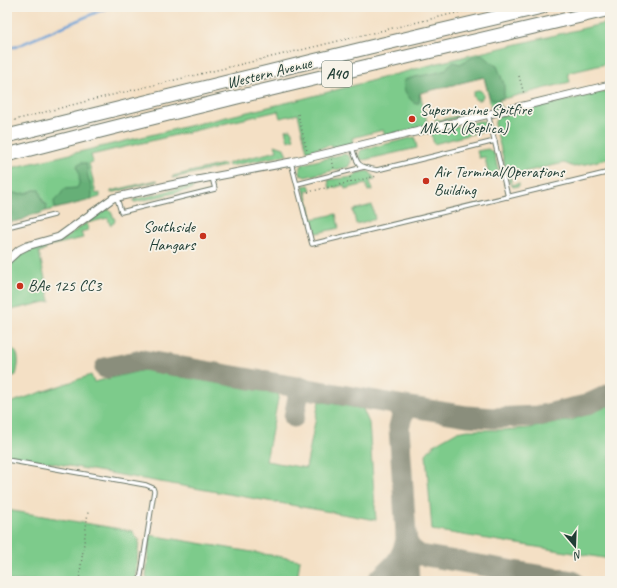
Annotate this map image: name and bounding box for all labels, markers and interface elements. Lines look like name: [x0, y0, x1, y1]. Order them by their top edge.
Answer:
street label: Western Avenue: [225, 52, 315, 93]
road number: A40: [322, 61, 352, 87]
place label: Supermarine Spitfire Mk.IX (Replica): [420, 100, 533, 138]
marker: Supermarine Spitfire Mk.IX (Replica): [407, 114, 417, 124]
place label: Air Terminal/Operations Building: [434, 162, 566, 200]
marker: Air Terminal/Operations Building: [421, 176, 431, 186]
place label: Southside Hangars: [143, 217, 197, 255]
marker: Southside Hangars: [198, 231, 208, 241]
place label: BAe 125 CC3: [28, 276, 103, 296]
marker: BAe 125 CC3: [15, 281, 25, 291]
north arrow: [555, 526, 595, 566]
text: N: [571, 548, 584, 564]

